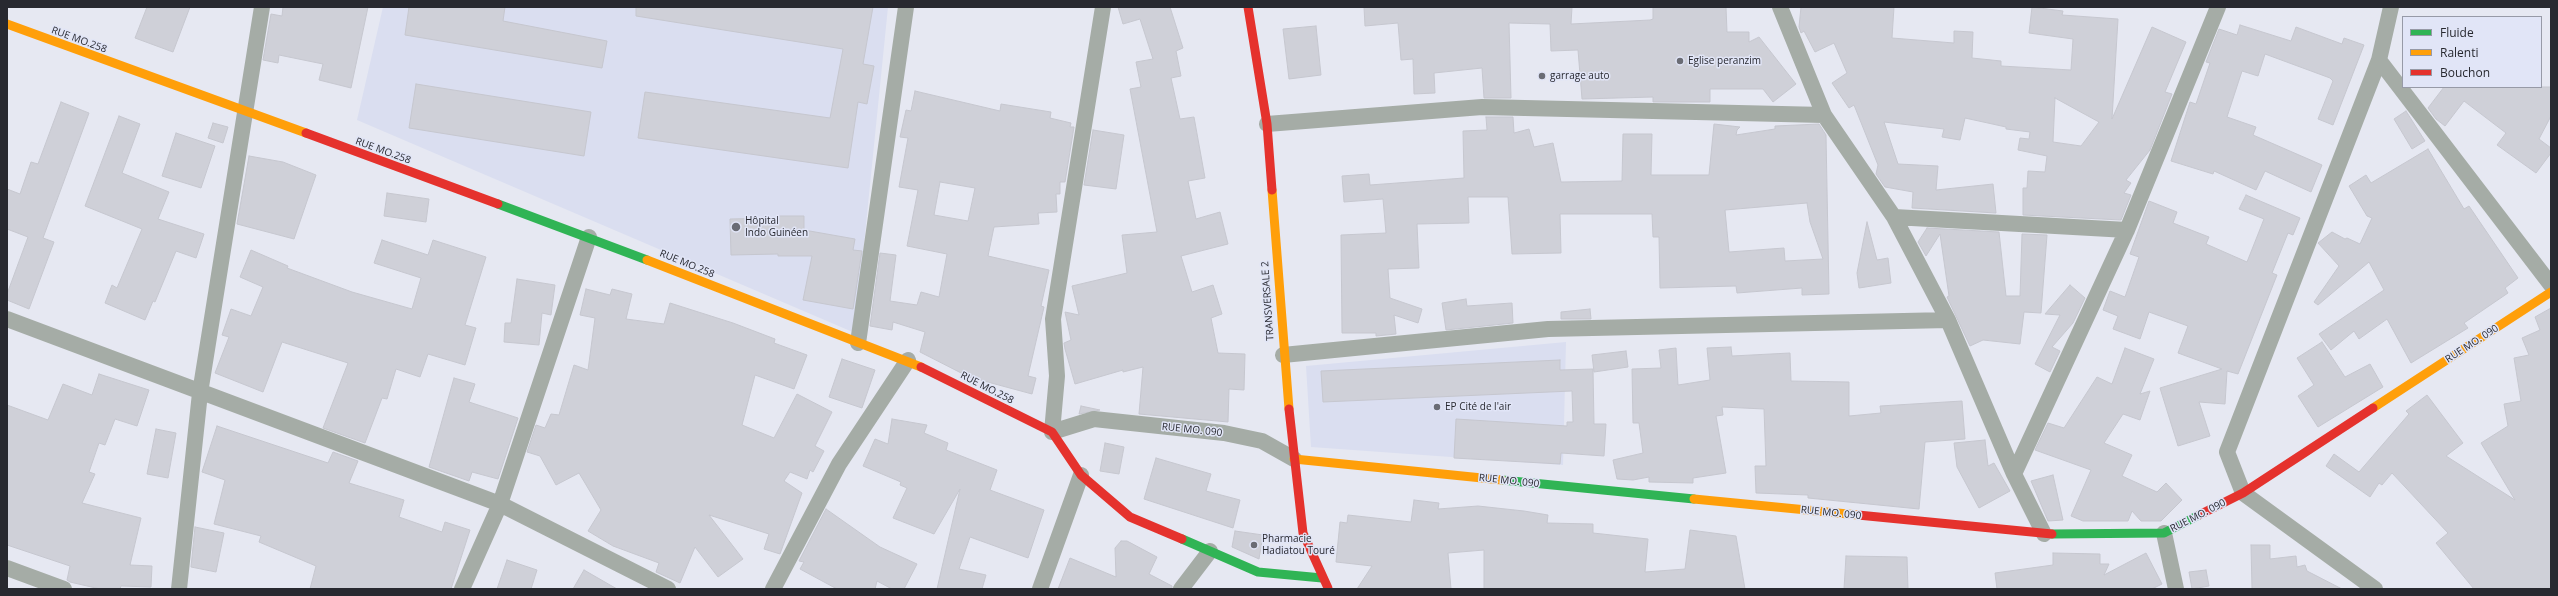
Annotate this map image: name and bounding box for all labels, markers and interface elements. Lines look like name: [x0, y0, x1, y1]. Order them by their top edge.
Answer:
legend: [2402, 16, 2542, 88]
street label: RUE MO.258: [50, 24, 108, 56]
text: Fluide: [2440, 24, 2474, 41]
text: Ralenti: [2440, 44, 2479, 61]
place label: Eglise peranzim: [1688, 55, 1761, 67]
marker: Eglise peranzim: [1675, 56, 1685, 66]
text: Bouchon: [2440, 64, 2490, 81]
place label: garrage auto: [1550, 70, 1610, 82]
marker: garrage auto: [1537, 71, 1547, 81]
street label: RUE MO.258: [354, 135, 412, 167]
place label: Hôpital Indo Guinéen: [745, 215, 808, 238]
marker: Hôpital Indo Guinéen: [730, 221, 742, 233]
street label: RUE MO.258: [658, 248, 716, 280]
street label: TRANSVERSALE 2: [1259, 261, 1277, 341]
street label: RUE MO. 090: [2443, 322, 2501, 366]
street label: RUE MO.258: [958, 369, 1016, 407]
place label: EP Cité de l'air: [1445, 401, 1511, 413]
marker: EP Cité de l'air: [1432, 402, 1442, 412]
street label: RUE MO. 090: [1161, 421, 1223, 439]
street label: RUE MO. 090: [1478, 472, 1540, 490]
street label: RUE MO. 090: [2168, 497, 2228, 535]
street label: RUE MO. 090: [1800, 504, 1862, 522]
place label: Pharmacie Hadiatou Touré: [1262, 533, 1335, 556]
marker: Pharmacie Hadiatou Touré: [1249, 540, 1259, 550]

